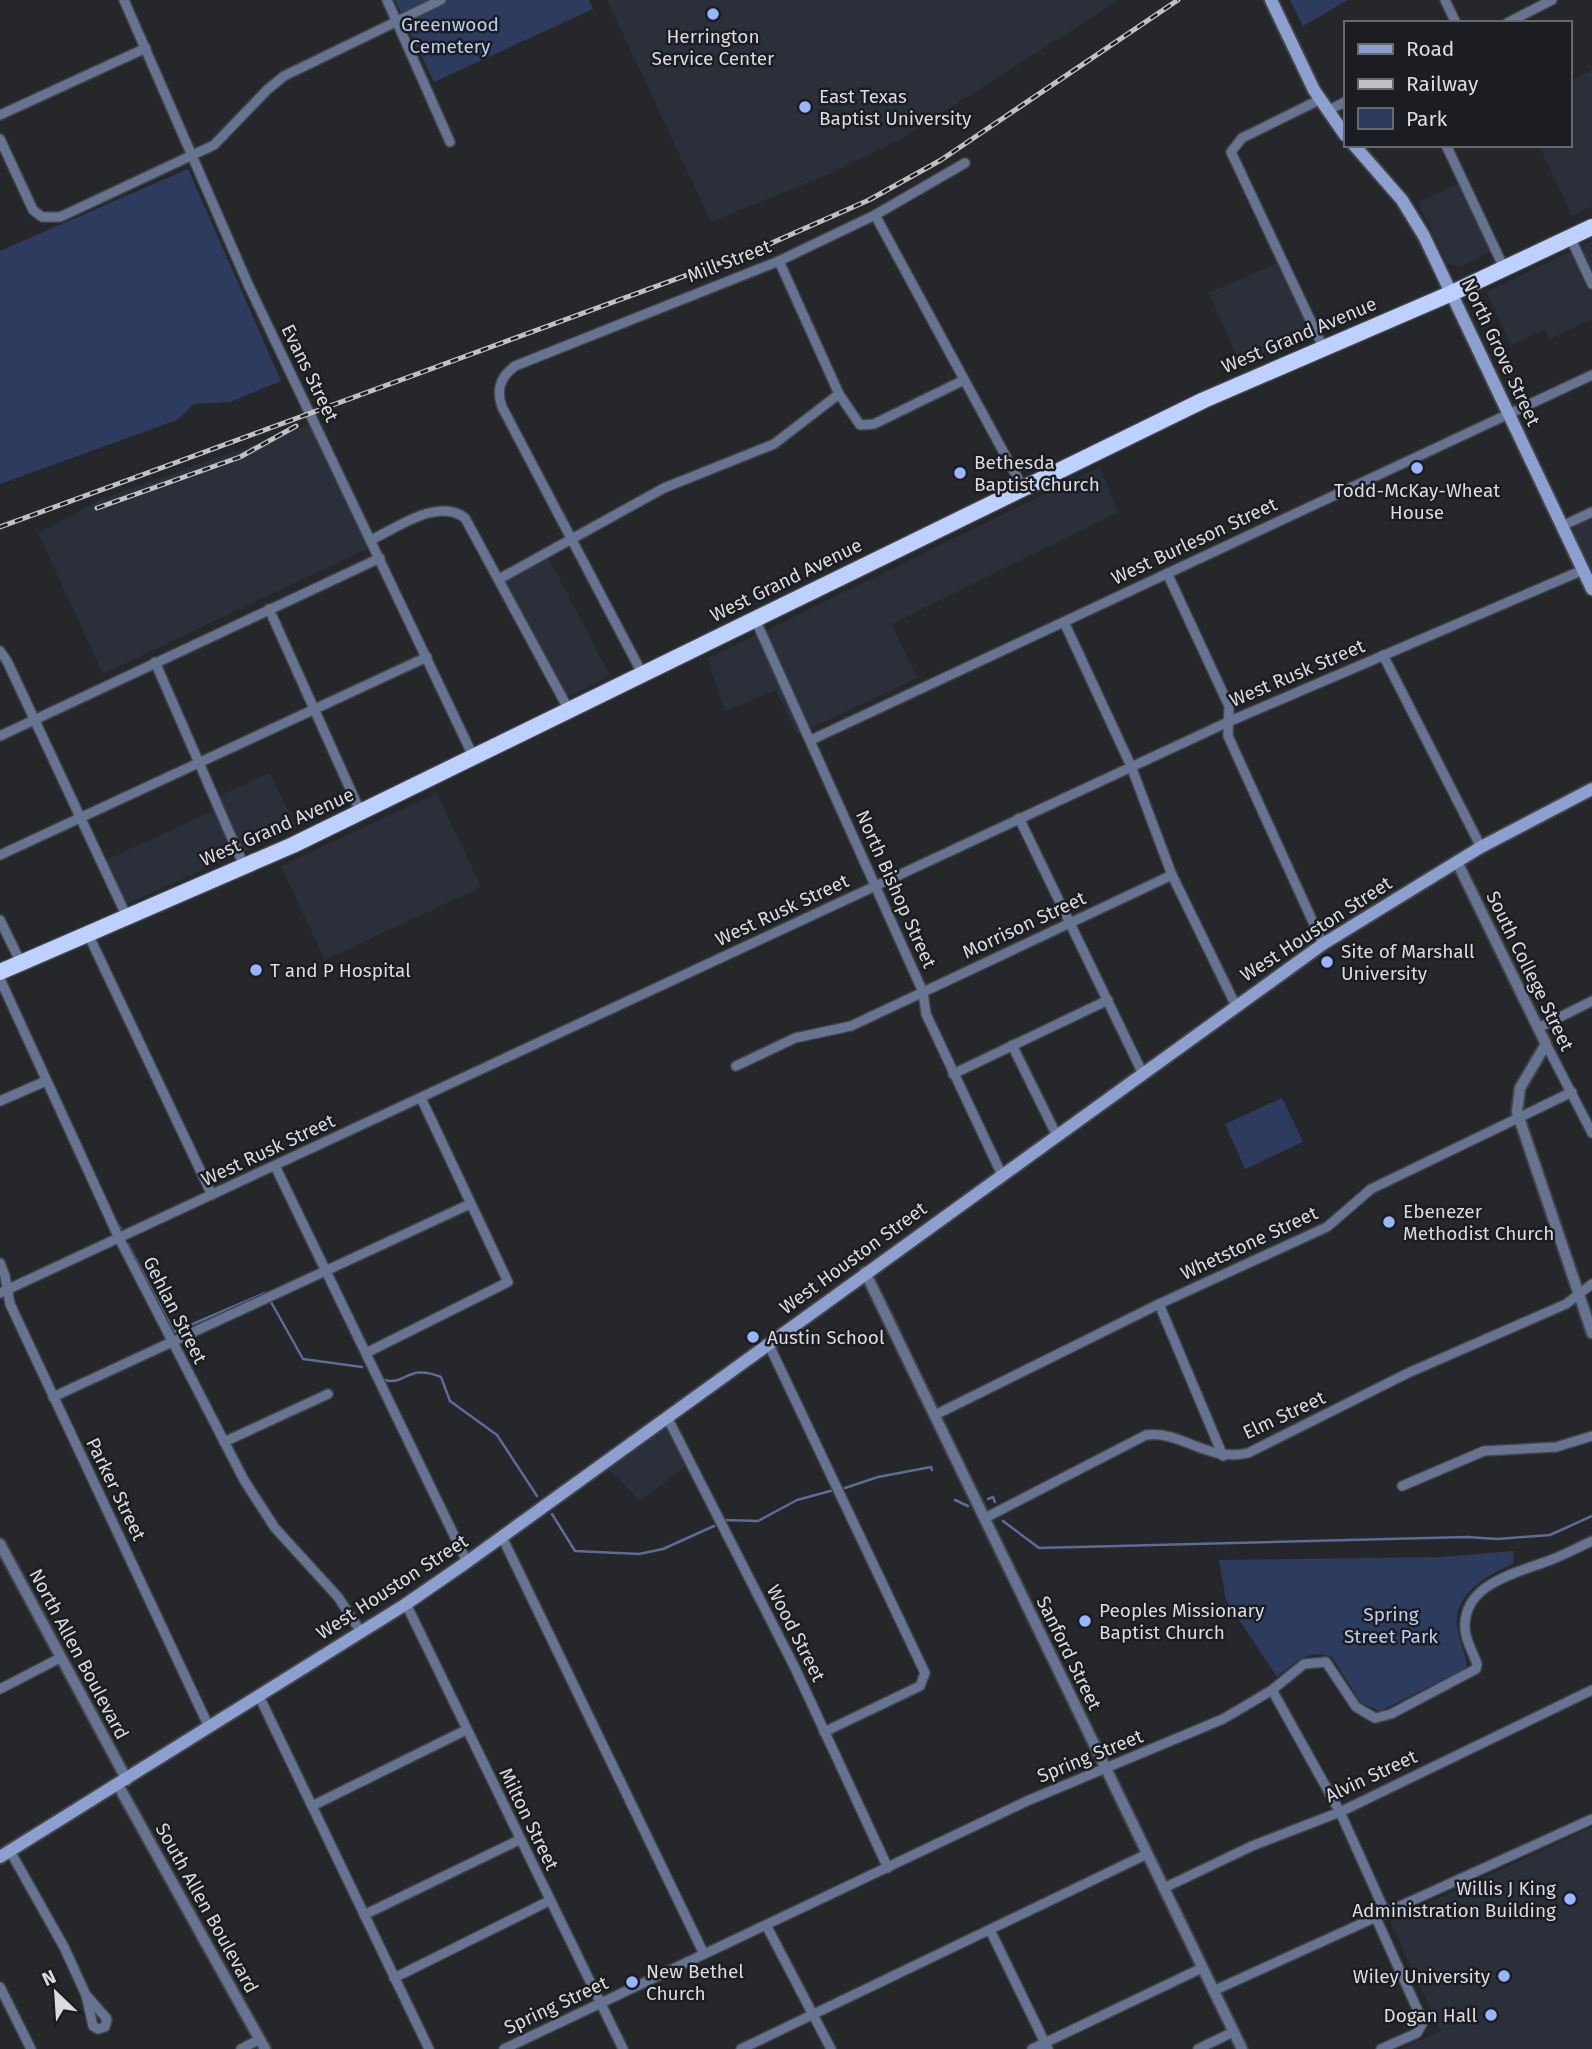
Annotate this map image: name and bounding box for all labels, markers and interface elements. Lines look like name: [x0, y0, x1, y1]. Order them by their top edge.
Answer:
marker: Herrington Service Center: [705, 6, 721, 22]
park label: Greenwood Cemetery: [401, 13, 499, 58]
legend: [1344, 21, 1571, 147]
place label: Herrington Service Center: [652, 25, 775, 70]
text: Road: [1406, 36, 1454, 62]
text: Railway: [1406, 71, 1479, 97]
place label: East Texas Baptist University: [819, 85, 972, 130]
marker: East Texas Baptist University: [797, 99, 813, 115]
text: Park: [1406, 106, 1448, 132]
street label: Mill Street: [684, 234, 774, 287]
street label: North Grove Street: [1457, 274, 1545, 430]
street label: West Grand Avenue: [1218, 292, 1380, 378]
street label: Evans Street: [276, 320, 344, 426]
place label: Bethesda Baptist Church: [974, 451, 1100, 496]
marker: Todd-McKay-Wheat House: [1409, 460, 1425, 476]
marker: Bethesda Baptist Church: [952, 465, 968, 481]
place label: Todd-McKay-Wheat House: [1334, 479, 1500, 524]
street label: West Burleson Street: [1108, 492, 1281, 589]
street label: West Grand Avenue: [706, 533, 866, 627]
street label: West Rusk Street: [1226, 634, 1368, 712]
street label: West Grand Avenue: [196, 783, 358, 871]
street label: North Bishop Street: [851, 807, 941, 972]
street label: West Rusk Street: [712, 869, 852, 951]
street label: West Houston Street: [1236, 871, 1396, 987]
street label: Morrison Street: [959, 886, 1090, 964]
street label: South College Street: [1481, 887, 1579, 1055]
place label: Site of Marshall University: [1341, 940, 1475, 985]
marker: Site of Marshall University: [1319, 954, 1335, 970]
place label: T and P Hospital: [270, 959, 411, 982]
marker: T and P Hospital: [248, 962, 264, 978]
street label: West Rusk Street: [198, 1109, 338, 1191]
street label: West Houston Street: [775, 1197, 931, 1319]
place label: Ebenezer Methodist Church: [1403, 1200, 1554, 1245]
street label: Whetstone Street: [1177, 1201, 1321, 1285]
marker: Ebenezer Methodist Church: [1381, 1214, 1397, 1230]
street label: Gehlan Street: [138, 1253, 212, 1367]
place label: Austin School: [767, 1326, 885, 1349]
marker: Austin School: [745, 1329, 761, 1345]
street label: Elm Street: [1239, 1386, 1329, 1444]
street label: Parker Street: [81, 1434, 151, 1544]
street label: West Houston Street: [312, 1529, 472, 1645]
street label: North Allen Boulevard: [24, 1565, 134, 1743]
street label: Wood Street: [762, 1581, 830, 1685]
street label: Sanford Street: [1032, 1592, 1107, 1714]
place label: Peoples Missionary Baptist Church: [1099, 1599, 1265, 1644]
park label: Spring Street Park: [1344, 1603, 1438, 1648]
marker: Peoples Missionary Baptist Church: [1077, 1613, 1093, 1629]
street label: Spring Street: [1034, 1724, 1146, 1788]
street label: Alvin Street: [1321, 1745, 1421, 1807]
street label: Milton Street: [494, 1764, 564, 1874]
street label: South Allen Boulevard: [151, 1819, 263, 1997]
place label: Willis J King Administration Building: [1352, 1877, 1556, 1922]
marker: Willis J King Administration Building: [1562, 1891, 1578, 1907]
north arrow: [21, 1958, 91, 2028]
place label: New Bethel Church: [646, 1960, 744, 2005]
text: N: [38, 1965, 60, 1991]
place label: Wiley University: [1353, 1965, 1491, 1988]
marker: Wiley University: [1496, 1968, 1512, 1984]
street label: Spring Street: [500, 1971, 612, 2039]
marker: New Bethel Church: [624, 1974, 640, 1990]
place label: Dogan Hall: [1383, 2004, 1477, 2027]
marker: Dogan Hall: [1483, 2007, 1499, 2023]

